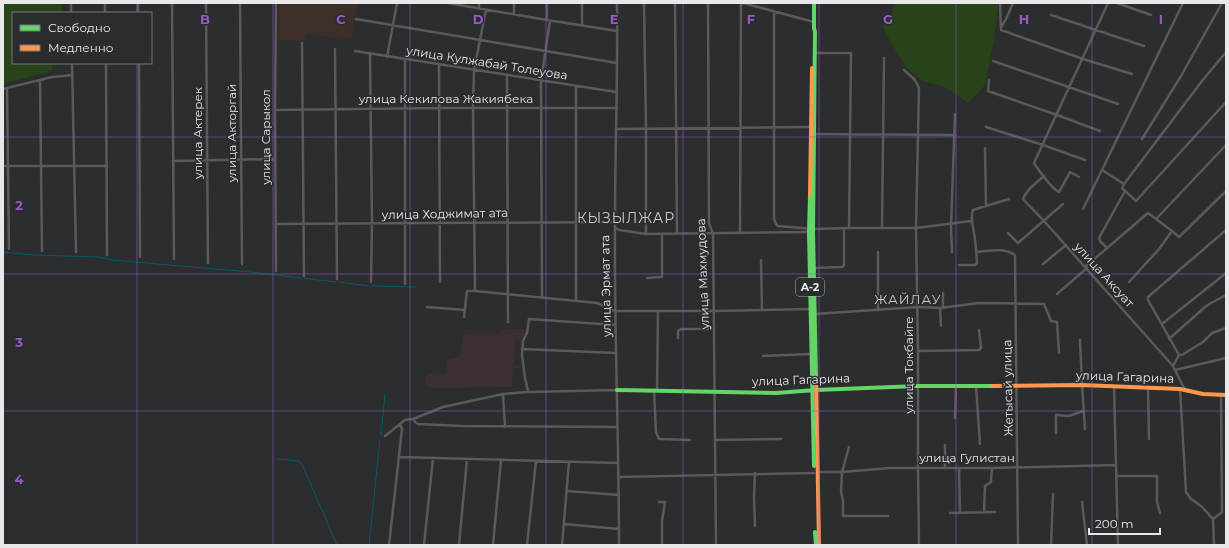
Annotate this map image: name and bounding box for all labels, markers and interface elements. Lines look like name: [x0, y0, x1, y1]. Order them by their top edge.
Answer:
text: B: [200, 11, 210, 27]
text: C: [336, 11, 346, 27]
text: D: [473, 11, 484, 27]
text: E: [610, 11, 619, 27]
text: F: [747, 11, 755, 27]
text: G: [883, 11, 893, 27]
text: H: [1019, 11, 1029, 27]
text: I: [1159, 11, 1163, 27]
legend: [12, 12, 152, 64]
text: Свободно: [48, 20, 111, 35]
text: Медленно: [48, 40, 114, 55]
street label: улица Кулжабай Толеуова: [404, 42, 569, 83]
street label: улица Акторгай: [224, 84, 239, 183]
street label: улица Актерек: [190, 87, 205, 180]
street label: улица Сарыкол: [258, 89, 273, 186]
street label: улица Кекилова Жакиябека: [358, 91, 533, 106]
text: 2: [15, 197, 23, 213]
street label: улица Ходжимат ата: [381, 205, 508, 222]
district label: КЫЗЫЛЖАР: [577, 209, 675, 227]
street label: улица Махмудова: [693, 218, 712, 331]
street label: улица Эрмат ата: [597, 235, 614, 338]
street label: улица Аксуат: [1071, 238, 1138, 310]
road number: A-2: [796, 278, 824, 296]
district label: ЖАЙЛАУ: [874, 291, 942, 307]
street label: улица Токбайге: [901, 316, 916, 415]
text: 3: [14, 334, 23, 350]
street label: Жетысай улица: [999, 340, 1016, 436]
street label: улица Гагарина: [1075, 367, 1174, 386]
street label: улица Гагарина: [751, 370, 850, 389]
street label: улица Гулистан: [918, 450, 1015, 465]
text: 4: [15, 471, 24, 487]
scale bar: [1089, 510, 1160, 536]
text: 200 m: [1095, 516, 1134, 531]

